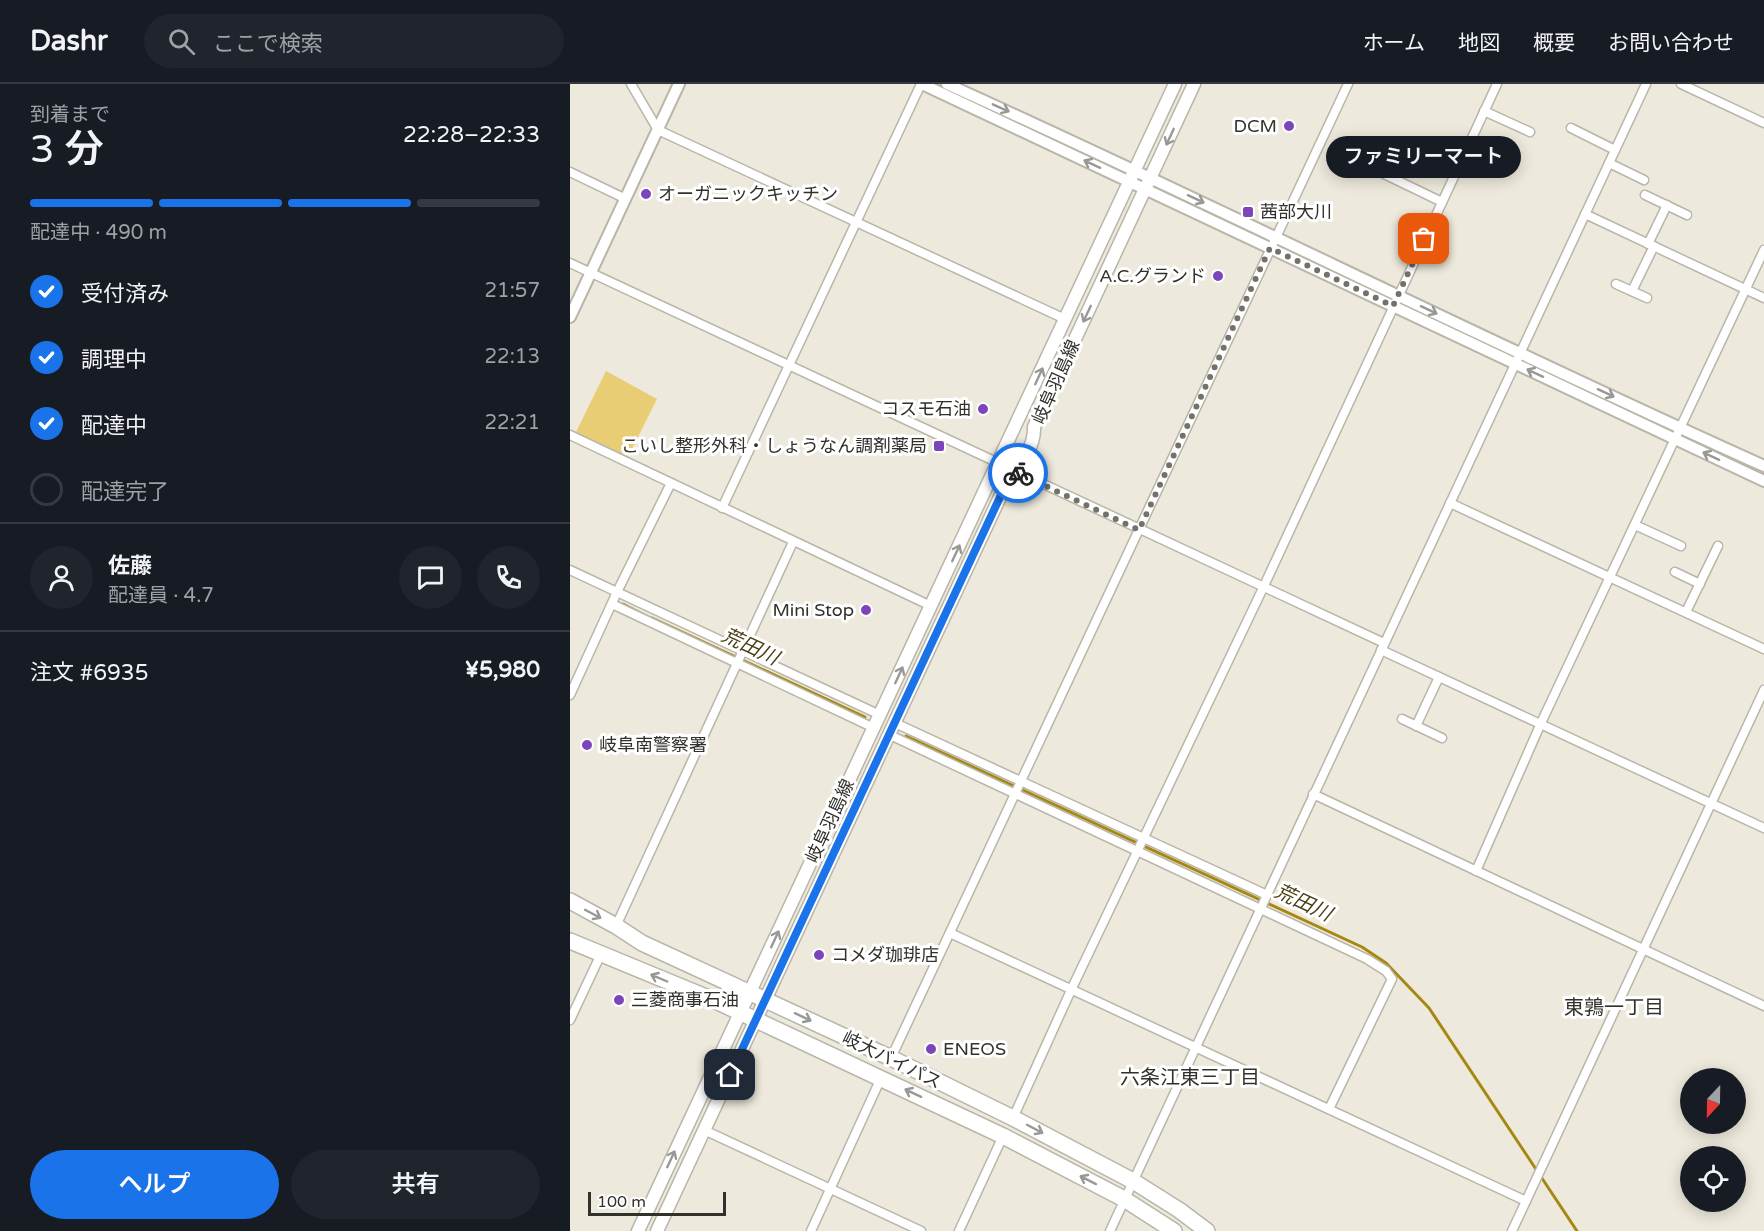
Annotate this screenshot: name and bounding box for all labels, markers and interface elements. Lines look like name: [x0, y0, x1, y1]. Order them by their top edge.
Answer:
search box: [144, 14, 564, 68]
text: Dashr: [30, 24, 108, 58]
icon: search: [165, 25, 198, 58]
text: ここで検索: [213, 31, 323, 57]
text: ホーム: [1363, 31, 1425, 56]
text: 地図: [1458, 31, 1500, 56]
text: 概要: [1533, 31, 1575, 56]
text: お問い合わせ: [1608, 31, 1734, 56]
text: 到着まで: [30, 103, 110, 127]
one-way arrow: [991, 103, 1009, 114]
place label: DCM: [1234, 115, 1277, 137]
marker: DCM: [1282, 119, 1296, 133]
text: 22:28–22:33: [403, 122, 540, 148]
text: 3 分: [30, 126, 104, 173]
one-way arrow: [1163, 127, 1175, 145]
callout: ファミリーマート: [1326, 137, 1522, 179]
text: ファミリーマート: [1344, 145, 1504, 169]
one-way arrow: [1083, 158, 1101, 170]
place label: オーガニックキッチン: [658, 183, 838, 205]
marker: オーガニックキッチン: [639, 187, 653, 201]
one-way arrow: [1187, 194, 1205, 206]
place label: 茜部大川: [1260, 201, 1332, 223]
marker: 茜部大川: [1241, 205, 1255, 219]
pin: [1398, 213, 1449, 264]
text: 配達中 · 490 m: [30, 221, 167, 245]
icon: bag: [1407, 222, 1440, 255]
place label: A.C.グランド: [1099, 265, 1206, 287]
marker: A.C.グランド: [1211, 269, 1225, 283]
icon: check: [30, 275, 63, 308]
text: 21:57: [485, 279, 540, 303]
text: 受付済み: [81, 281, 169, 307]
one-way arrow: [1081, 304, 1093, 322]
one-way arrow: [1420, 305, 1438, 317]
street label: 岐阜羽島線: [1028, 336, 1084, 428]
icon: check: [30, 341, 63, 374]
text: 22:13: [485, 345, 540, 369]
text: 調理中: [81, 347, 147, 373]
one-way arrow: [1526, 366, 1544, 378]
one-way arrow: [1033, 368, 1045, 386]
one-way arrow: [1596, 388, 1614, 400]
place label: コスモ石油: [881, 398, 971, 420]
marker: コスモ石油: [976, 402, 990, 416]
icon: check: [30, 407, 63, 440]
text: 22:21: [485, 411, 540, 435]
text: 配達中: [81, 413, 147, 439]
place label: こいし整形外科・しょうなん調剤薬局: [621, 435, 927, 457]
marker: こいし整形外科・しょうなん調剤薬局: [932, 439, 946, 453]
courier: [988, 443, 1048, 503]
one-way arrow: [1703, 449, 1721, 461]
icon: bike: [1002, 457, 1035, 490]
text: 配達完了: [81, 479, 169, 505]
one-way arrow: [951, 545, 963, 563]
button: person: [30, 546, 93, 609]
button: chat: [399, 546, 462, 609]
button: phone: [477, 546, 540, 609]
text: 佐藤: [108, 553, 152, 579]
text: 配達員 · 4.7: [108, 584, 214, 608]
place label: Mini Stop: [772, 599, 854, 621]
marker: Mini Stop: [859, 603, 873, 617]
water label: 荒田川: [718, 623, 784, 671]
text: ¥5,980: [465, 657, 540, 683]
text: 注文 #6935: [30, 660, 148, 686]
one-way arrow: [894, 666, 905, 684]
place label: 岐阜南警察署: [599, 734, 707, 756]
marker: 岐阜南警察署: [580, 738, 594, 752]
street label: 岐阜羽島線: [801, 776, 859, 866]
water label: 荒田川: [1271, 879, 1337, 927]
one-way arrow: [584, 908, 602, 920]
one-way arrow: [769, 931, 781, 949]
place label: コメダ珈琲店: [831, 944, 939, 966]
marker: コメダ珈琲店: [812, 948, 826, 962]
one-way arrow: [651, 972, 669, 983]
place label: 三菱商事石油: [631, 989, 739, 1011]
marker: 三菱商事石油: [612, 993, 626, 1007]
district label: 東鶉一丁目: [1564, 996, 1664, 1020]
one-way arrow: [793, 1012, 811, 1023]
street label: 岐大バイパス: [839, 1027, 945, 1093]
place label: ENEOS: [943, 1038, 1006, 1060]
marker: ENEOS: [924, 1042, 938, 1056]
pin: [704, 1049, 755, 1100]
icon: home: [713, 1058, 746, 1091]
district label: 六条江東三丁目: [1120, 1066, 1260, 1090]
north arrow: [1680, 1068, 1746, 1134]
map controls: [1680, 1068, 1746, 1212]
one-way arrow: [905, 1087, 923, 1099]
one-way arrow: [1026, 1124, 1044, 1136]
button: locate: [1680, 1146, 1746, 1212]
button: ヘルプ: [30, 1150, 279, 1219]
button: 共有: [291, 1150, 540, 1219]
one-way arrow: [666, 1150, 677, 1168]
one-way arrow: [1080, 1174, 1097, 1186]
scale bar: [588, 1189, 726, 1216]
text: 100 m: [597, 1192, 646, 1212]

